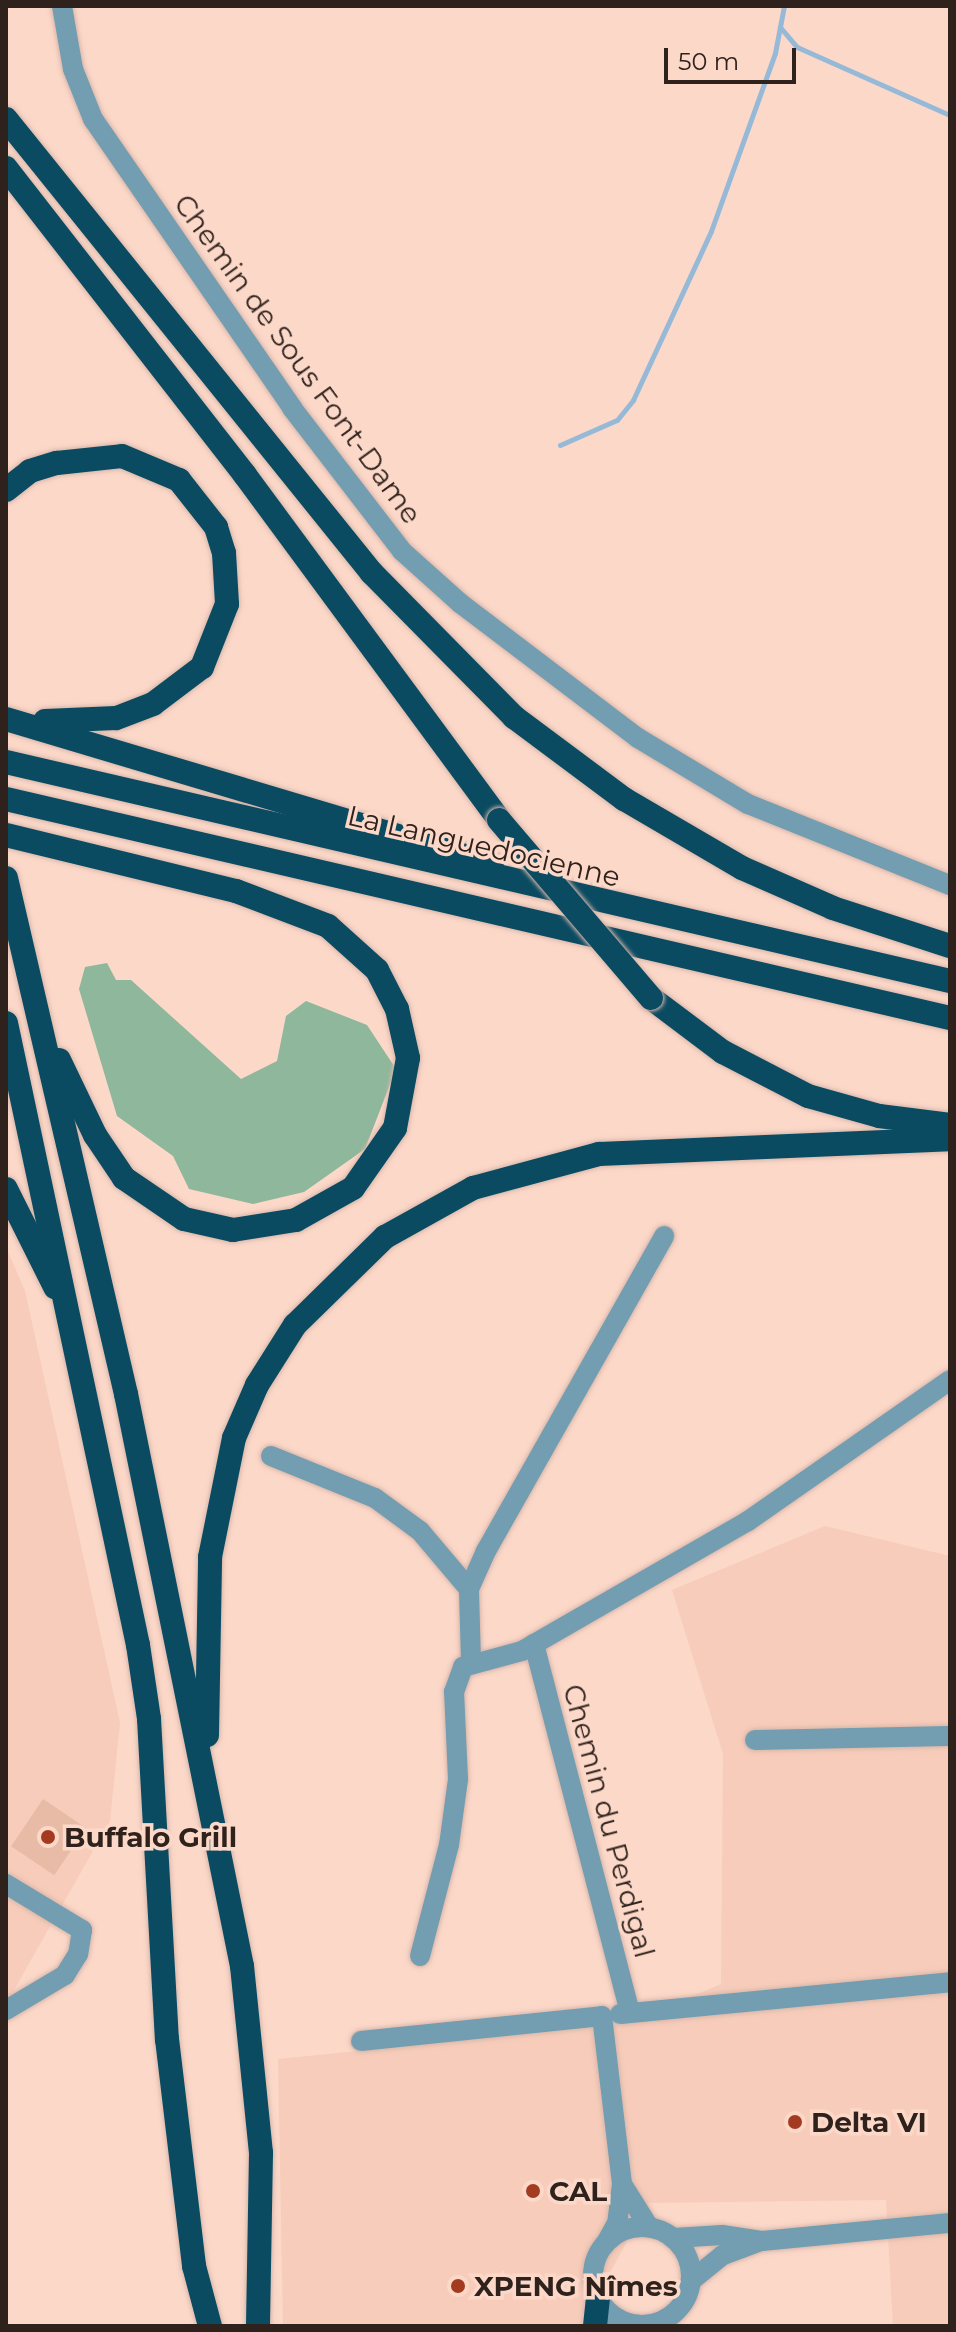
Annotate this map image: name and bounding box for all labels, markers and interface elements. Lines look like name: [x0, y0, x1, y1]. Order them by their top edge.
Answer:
scale bar: [668, 32, 800, 82]
text: 50 m: [678, 47, 739, 76]
street label: Chemin de Sous Font-Dame: [167, 188, 429, 530]
street label: La Languedocienne: [345, 798, 623, 894]
street label: Chemin du Perdigal: [556, 1681, 662, 1961]
place label: Buffalo Grill: [64, 1820, 237, 1854]
marker: Buffalo Grill: [39, 1828, 57, 1846]
place label: Delta VI: [811, 2105, 927, 2139]
marker: Delta VI: [786, 2113, 804, 2131]
place label: CAL: [549, 2174, 607, 2208]
marker: CAL: [524, 2182, 542, 2200]
place label: XPENG Nîmes: [474, 2269, 678, 2303]
marker: XPENG Nîmes: [449, 2277, 467, 2295]

